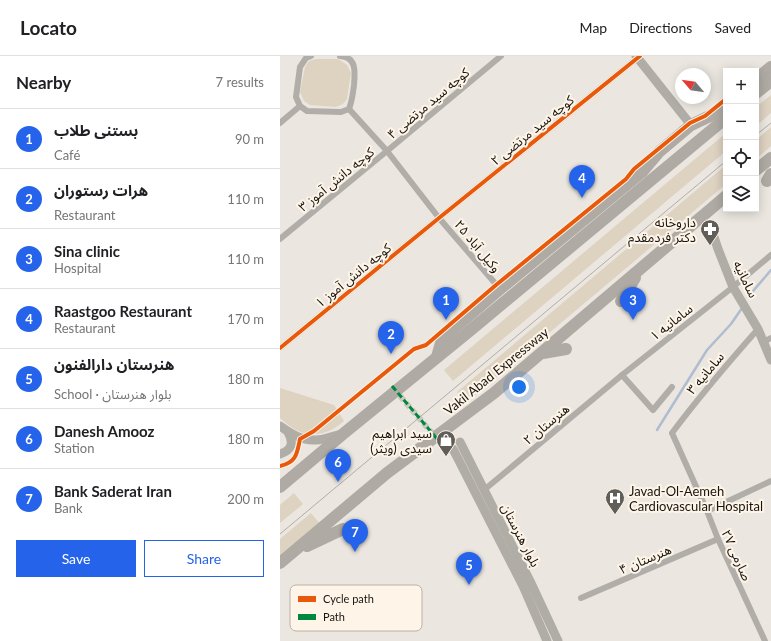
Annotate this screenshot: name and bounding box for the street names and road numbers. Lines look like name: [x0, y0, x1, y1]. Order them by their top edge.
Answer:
street label: کوچه سید مرتضی ۴: [384, 64, 474, 144]
street label: کوچه سید مرتضی ۲: [487, 91, 579, 170]
street label: کوچه دانش آموز ۳: [295, 143, 379, 216]
street label: ۲۵ وکیل آباد: [451, 217, 505, 276]
street label: کوچه دانش آموز ۱: [312, 239, 396, 312]
street label: سامانیه: [730, 258, 762, 300]
street label: سامانیه ۱: [646, 300, 696, 344]
street label: Vakil Abad Expressway: [440, 324, 552, 418]
street label: سامانیه ۳: [683, 349, 727, 397]
street label: هنرستان ۲: [520, 400, 573, 449]
street label: بلوار هنرستان: [497, 501, 544, 570]
street label: صارمی ۲۷: [718, 527, 755, 584]
street label: هنرستان ۴: [616, 541, 674, 578]

